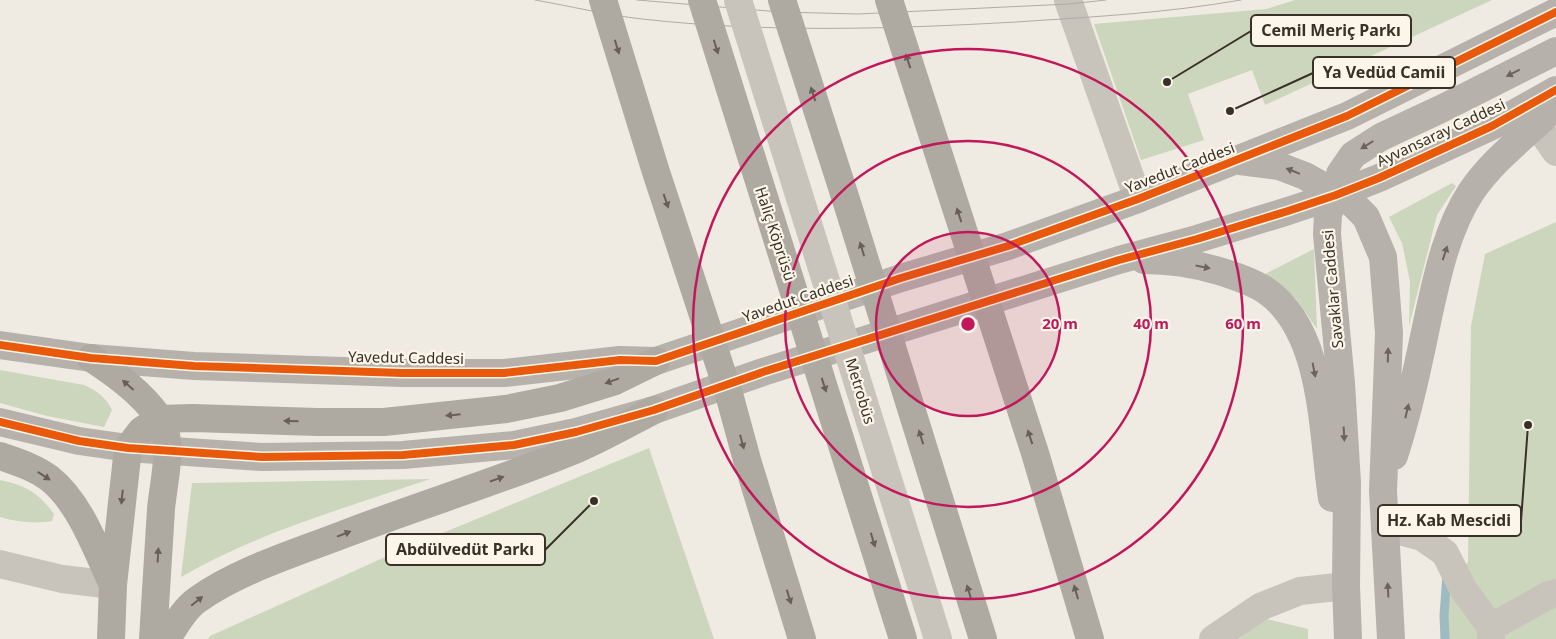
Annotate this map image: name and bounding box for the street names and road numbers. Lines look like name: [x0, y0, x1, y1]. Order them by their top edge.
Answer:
street label: Ayvansaray Caddesi: [1373, 93, 1508, 171]
street label: Yavedut Caddesi: [1122, 137, 1237, 197]
street label: Haliç Köprüsü: [751, 184, 801, 283]
street label: Savaklar Caddesi: [1317, 229, 1347, 349]
street label: Yavedut Caddesi: [740, 270, 856, 326]
street label: Yavedut Caddesi: [348, 346, 464, 368]
street label: Metrobüs: [841, 355, 880, 426]

